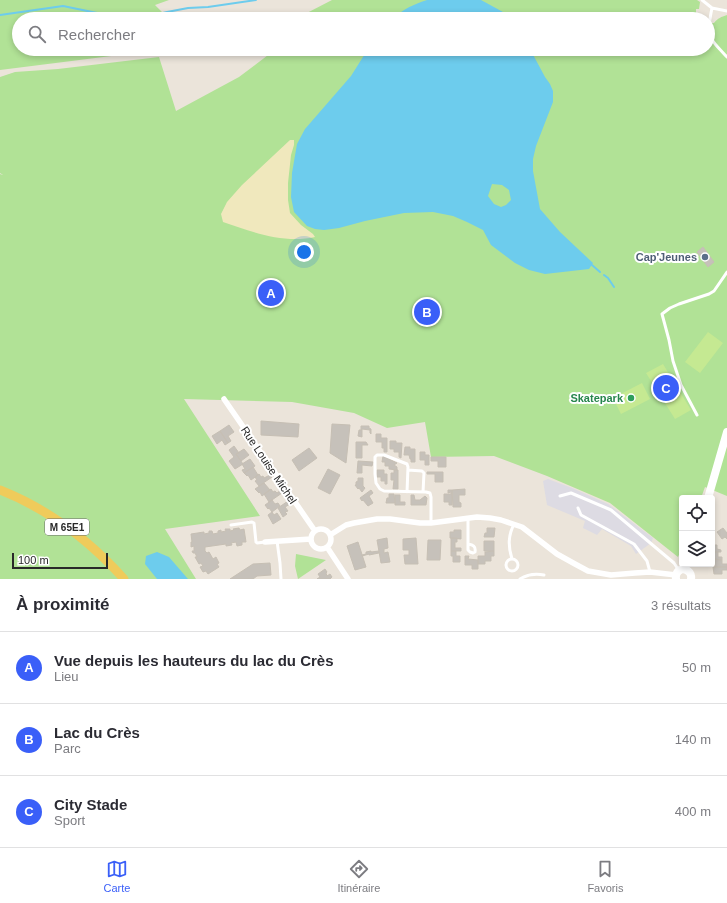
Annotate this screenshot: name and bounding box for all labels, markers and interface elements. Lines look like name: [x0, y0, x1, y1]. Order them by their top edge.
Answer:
search box: [12, 12, 715, 56]
icon: search: [26, 23, 48, 45]
text: Rechercher: [58, 26, 136, 43]
your location: [294, 242, 314, 262]
place label: Cap'Jeunes: [636, 251, 697, 263]
marker: Cap'Jeunes: [700, 252, 710, 262]
pin: A: [258, 278, 284, 308]
pin: B: [414, 297, 440, 327]
pin: C: [653, 373, 679, 403]
place label: Skatepark: [570, 392, 624, 404]
marker: Skatepark: [626, 393, 636, 403]
street label: Rue Louise Michel: [239, 424, 299, 506]
map controls: [679, 495, 715, 567]
button: locate: [679, 495, 715, 531]
road number: M 65E1: [45, 519, 89, 535]
button: layers: [679, 531, 715, 567]
scale bar: [12, 551, 108, 570]
text: 100 m: [18, 554, 49, 566]
text: À proximité: [16, 595, 110, 614]
text: 3 résultats: [651, 598, 711, 613]
text: Vue depuis les hauteurs du lac du Crès: [54, 652, 334, 669]
text: A: [24, 660, 34, 675]
text: 50 m: [682, 660, 711, 675]
text: Lieu: [54, 669, 79, 684]
text: Lac du Crès: [54, 724, 140, 741]
text: B: [24, 732, 34, 747]
text: 140 m: [675, 732, 711, 747]
text: Parc: [54, 741, 81, 756]
text: City Stade: [54, 796, 127, 813]
text: C: [24, 804, 34, 819]
text: 400 m: [675, 804, 711, 819]
text: Sport: [54, 813, 85, 828]
tab: Carte: [104, 858, 130, 894]
tab: Itinéraire: [338, 858, 380, 894]
tab: Favoris: [587, 858, 623, 894]

